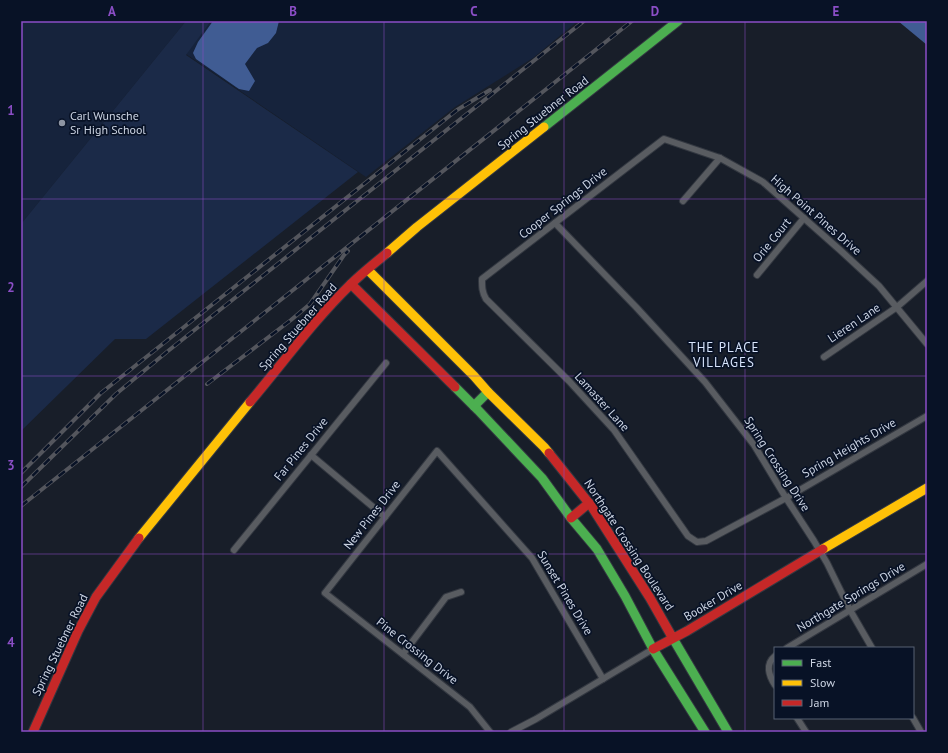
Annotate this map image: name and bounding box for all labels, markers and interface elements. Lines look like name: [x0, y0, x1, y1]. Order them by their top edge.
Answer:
text: A: [108, 3, 116, 20]
text: B: [289, 3, 297, 20]
text: C: [470, 3, 478, 20]
text: D: [651, 3, 659, 20]
text: E: [833, 3, 840, 20]
street label: Spring Stuebner Road: [494, 72, 591, 153]
text: 1: [7, 102, 15, 119]
place label: Carl Wunsche Sr High School: [70, 108, 146, 137]
marker: Carl Wunsche Sr High School: [57, 118, 67, 128]
street label: Cooper Springs Drive: [516, 164, 610, 242]
street label: High Point Pines Drive: [768, 171, 865, 258]
street label: Orie Court: [749, 215, 794, 265]
text: 2: [7, 279, 15, 296]
street label: Spring Stuebner Road: [255, 280, 340, 374]
street label: Lieren Lane: [825, 300, 883, 346]
district label: THE PLACE VILLAGES: [688, 339, 760, 371]
street label: Lamaster Lane: [572, 369, 633, 434]
street label: Far Pines Drive: [270, 414, 331, 483]
street label: Spring Crossing Drive: [741, 414, 814, 514]
street label: Spring Heights Drive: [799, 415, 898, 481]
text: 3: [7, 457, 15, 474]
street label: Northgate Crossing Boulevard: [581, 476, 677, 613]
street label: New Pines Drive: [340, 477, 403, 552]
street label: Sunset Pines Drive: [534, 548, 596, 638]
street label: Northgate Springs Drive: [794, 558, 908, 635]
street label: Booker Drive: [681, 577, 745, 624]
street label: Spring Stuebner Road: [28, 592, 91, 698]
street label: Pine Crossing Drive: [374, 614, 461, 687]
text: 4: [7, 634, 15, 651]
legend: [774, 647, 914, 719]
text: Fast: [810, 655, 831, 670]
text: Slow: [810, 675, 835, 690]
text: Jam: [809, 695, 829, 710]

